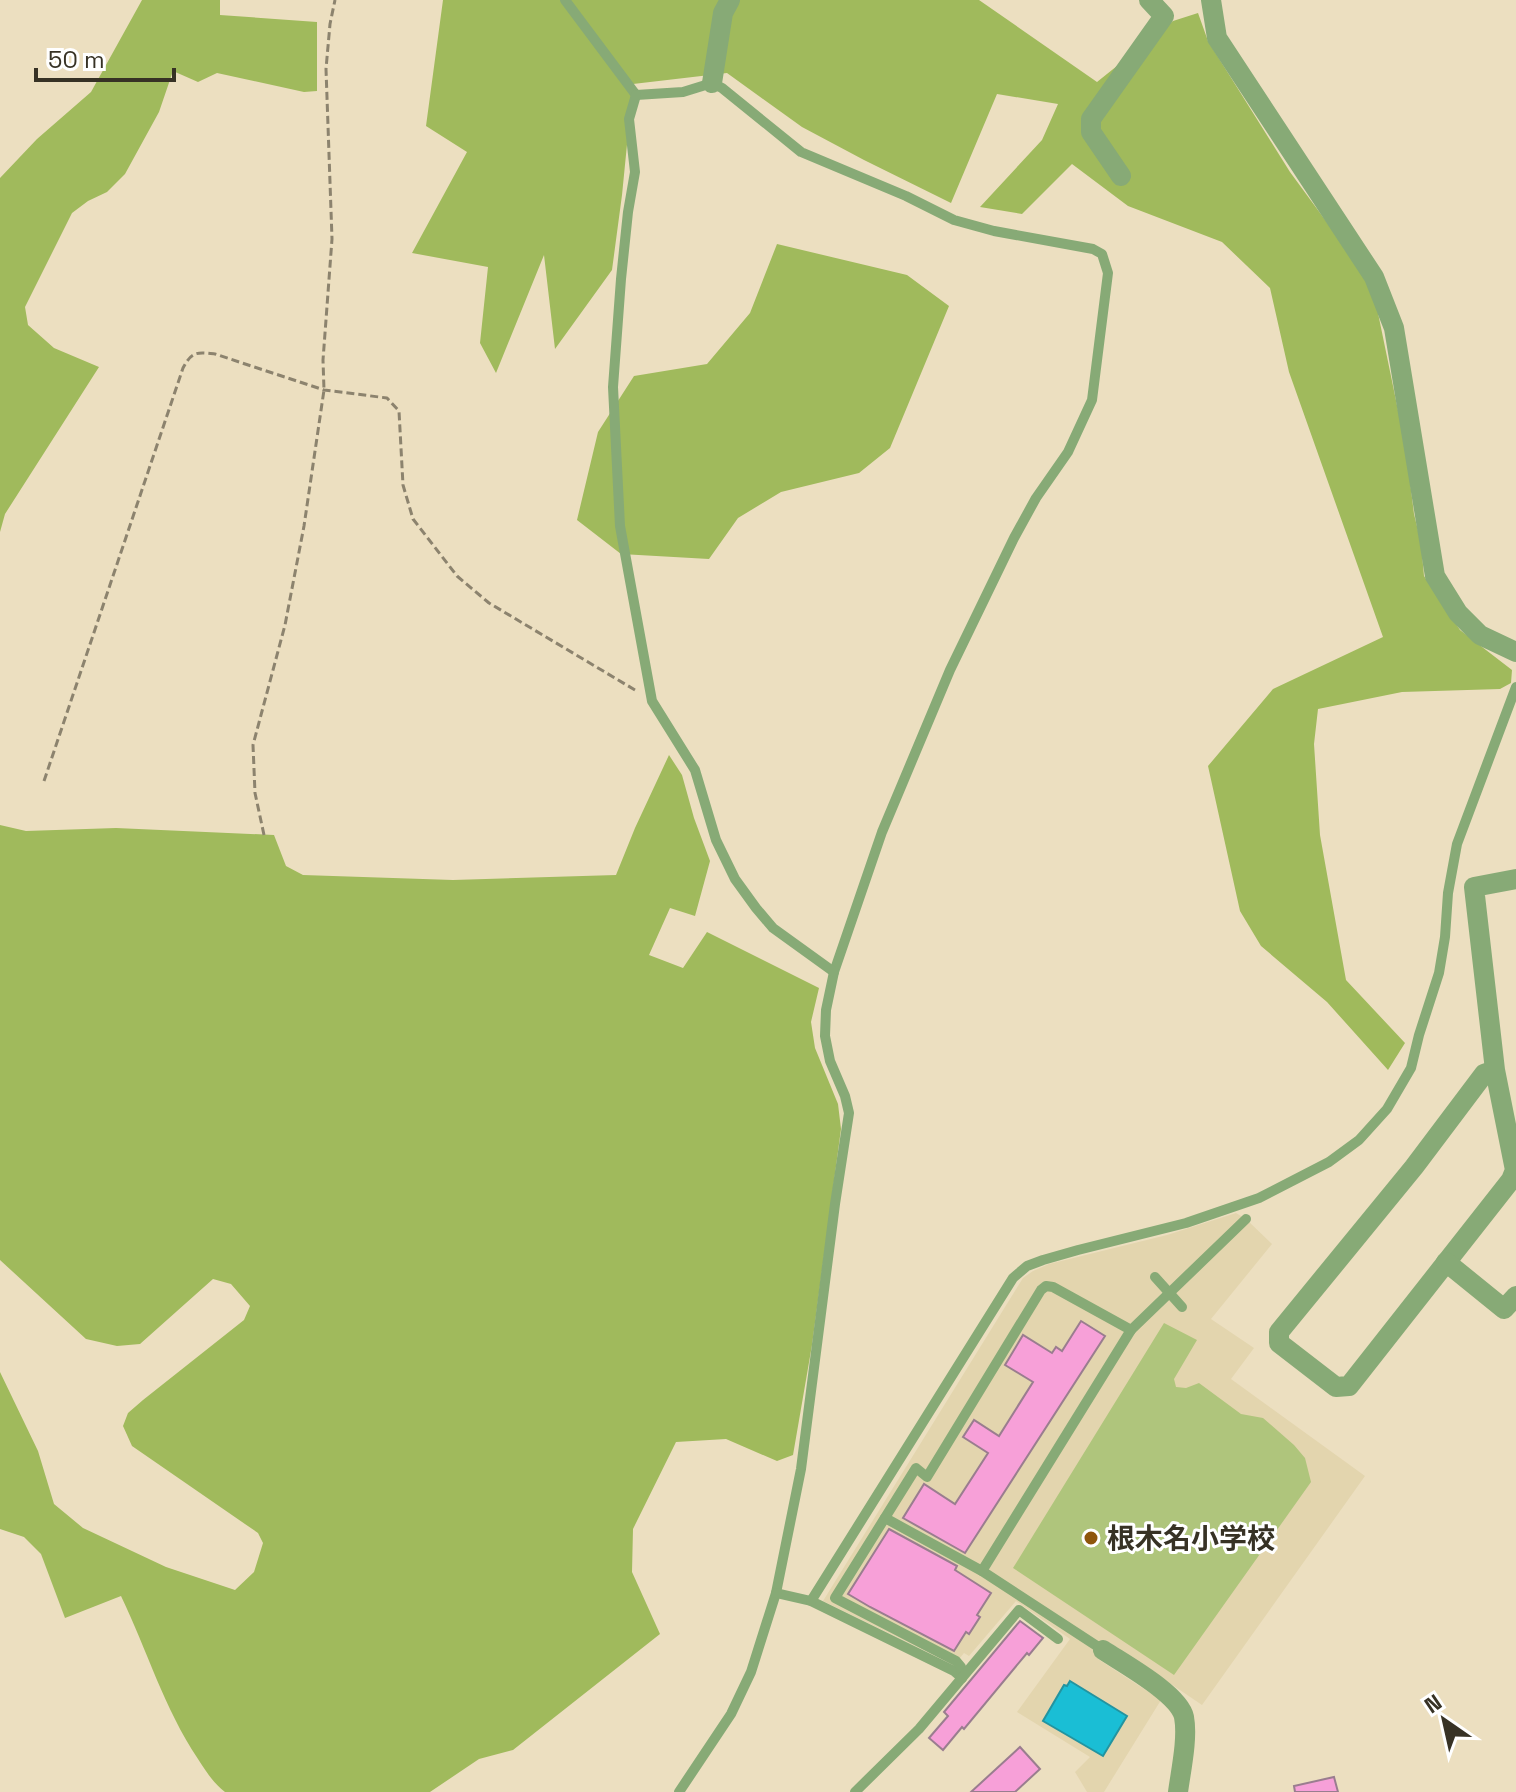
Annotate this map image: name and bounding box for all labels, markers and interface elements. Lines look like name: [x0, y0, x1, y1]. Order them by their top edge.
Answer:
scale bar: [36, 32, 174, 82]
text: 50 m: [48, 44, 105, 75]
place label: 根木名小学校: [1107, 1520, 1275, 1556]
marker: 根木名小学校: [1082, 1529, 1100, 1547]
north arrow: [1404, 1680, 1484, 1760]
text: N: [1419, 1688, 1447, 1719]

